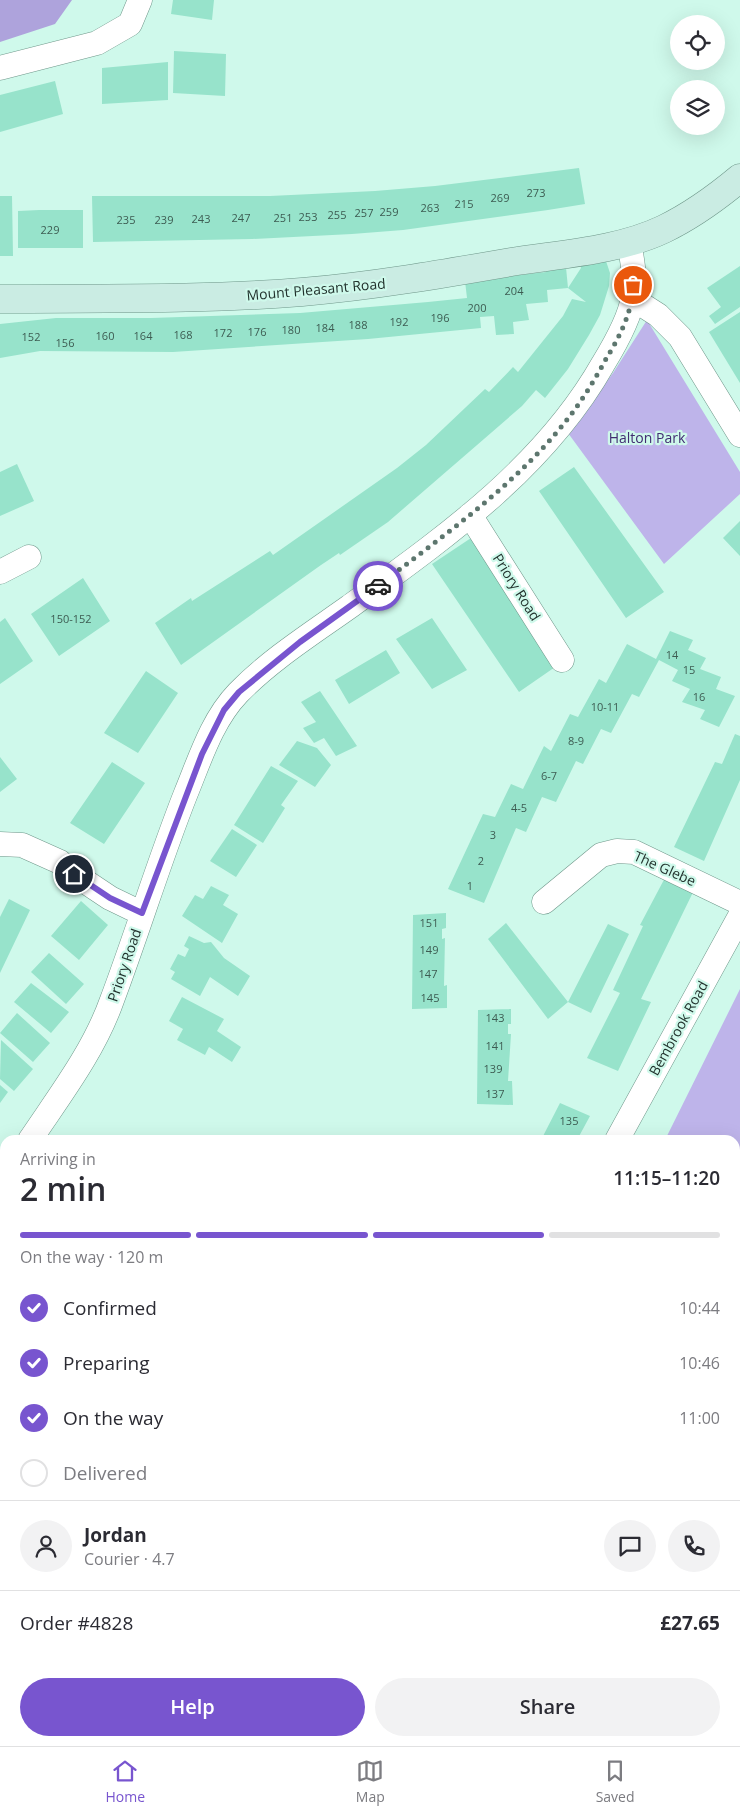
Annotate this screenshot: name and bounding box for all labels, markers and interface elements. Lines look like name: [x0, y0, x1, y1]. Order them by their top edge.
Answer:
map controls: [670, 15, 725, 135]
button: locate: [670, 15, 725, 70]
button: layers: [670, 80, 725, 135]
house number: 273: [527, 185, 545, 200]
house number: 269: [491, 190, 509, 205]
house number: 215: [455, 196, 473, 211]
house number: 263: [421, 200, 439, 215]
house number: 259: [380, 204, 398, 219]
house number: 257: [355, 205, 373, 220]
house number: 255: [328, 207, 346, 222]
house number: 253: [299, 209, 317, 224]
house number: 247: [232, 210, 250, 225]
house number: 251: [274, 210, 292, 225]
house number: 243: [192, 211, 210, 226]
house number: 235: [117, 212, 135, 227]
house number: 239: [155, 212, 173, 227]
house number: 229: [41, 222, 59, 237]
pin: [612, 264, 654, 306]
icon: bag: [619, 271, 647, 299]
street label: Mount Pleasant Road: [246, 273, 386, 305]
house number: 204: [505, 283, 524, 298]
house number: 200: [468, 300, 486, 315]
house number: 196: [431, 310, 449, 325]
house number: 192: [390, 314, 408, 329]
house number: 188: [349, 317, 367, 332]
house number: 184: [316, 320, 335, 335]
house number: 180: [282, 322, 300, 337]
house number: 176: [248, 324, 266, 339]
house number: 172: [214, 325, 232, 340]
house number: 168: [174, 327, 192, 342]
house number: 160: [96, 328, 114, 343]
house number: 164: [134, 328, 153, 343]
house number: 152: [22, 329, 40, 344]
house number: 156: [56, 335, 74, 350]
park label: Halton Park: [609, 428, 686, 447]
street label: Priory Road: [489, 550, 545, 624]
courier: [353, 561, 403, 611]
icon: car: [364, 572, 392, 600]
house number: 150-152: [50, 611, 92, 626]
house number: 14: [666, 647, 679, 662]
house number: 15: [683, 662, 695, 677]
house number: 16: [693, 689, 705, 704]
house number: 10-11: [591, 699, 619, 714]
house number: 8-9: [568, 733, 584, 748]
house number: 6-7: [541, 768, 557, 783]
house number: 4-5: [511, 800, 527, 815]
house number: 3: [490, 827, 496, 842]
street label: The Glebe: [631, 846, 699, 890]
pin: [53, 853, 95, 895]
house number: 2: [478, 853, 484, 868]
icon: home: [60, 860, 88, 888]
house number: 1: [467, 878, 473, 893]
house number: 151: [420, 915, 438, 930]
street label: Priory Road: [103, 926, 145, 1004]
house number: 149: [420, 942, 438, 957]
house number: 147: [419, 966, 437, 981]
street label: Bembrook Road: [644, 977, 712, 1079]
house number: 145: [421, 990, 439, 1005]
house number: 143: [486, 1010, 504, 1025]
house number: 141: [486, 1038, 504, 1053]
house number: 139: [484, 1061, 502, 1076]
house number: 137: [486, 1086, 504, 1101]
house number: 135: [560, 1113, 578, 1128]
text: Arriving in: [20, 1148, 96, 1170]
text: 11:15–11:20: [613, 1165, 720, 1191]
text: 2 min: [20, 1167, 106, 1210]
text: On the way · 120 m: [20, 1246, 163, 1268]
icon: check: [20, 1294, 48, 1322]
text: Confirmed: [63, 1295, 157, 1321]
text: 10:44: [679, 1297, 720, 1319]
icon: check: [20, 1349, 48, 1377]
text: Preparing: [63, 1350, 150, 1376]
text: 10:46: [679, 1352, 720, 1374]
icon: check: [20, 1404, 48, 1432]
text: On the way: [63, 1405, 163, 1431]
text: 11:00: [679, 1407, 720, 1429]
text: Delivered: [63, 1460, 147, 1486]
button: person: [20, 1520, 72, 1572]
button: chat: [604, 1520, 656, 1572]
button: phone: [668, 1520, 720, 1572]
text: Jordan: [84, 1522, 147, 1548]
text: Courier · 4.7: [84, 1548, 175, 1570]
text: Order #4828: [20, 1610, 133, 1636]
text: £27.65: [660, 1610, 720, 1636]
button: Help: [20, 1678, 365, 1736]
button: Share: [375, 1678, 720, 1736]
tab: Home: [105, 1757, 145, 1806]
tab: Map: [356, 1757, 385, 1806]
tab: Saved: [596, 1757, 635, 1806]

